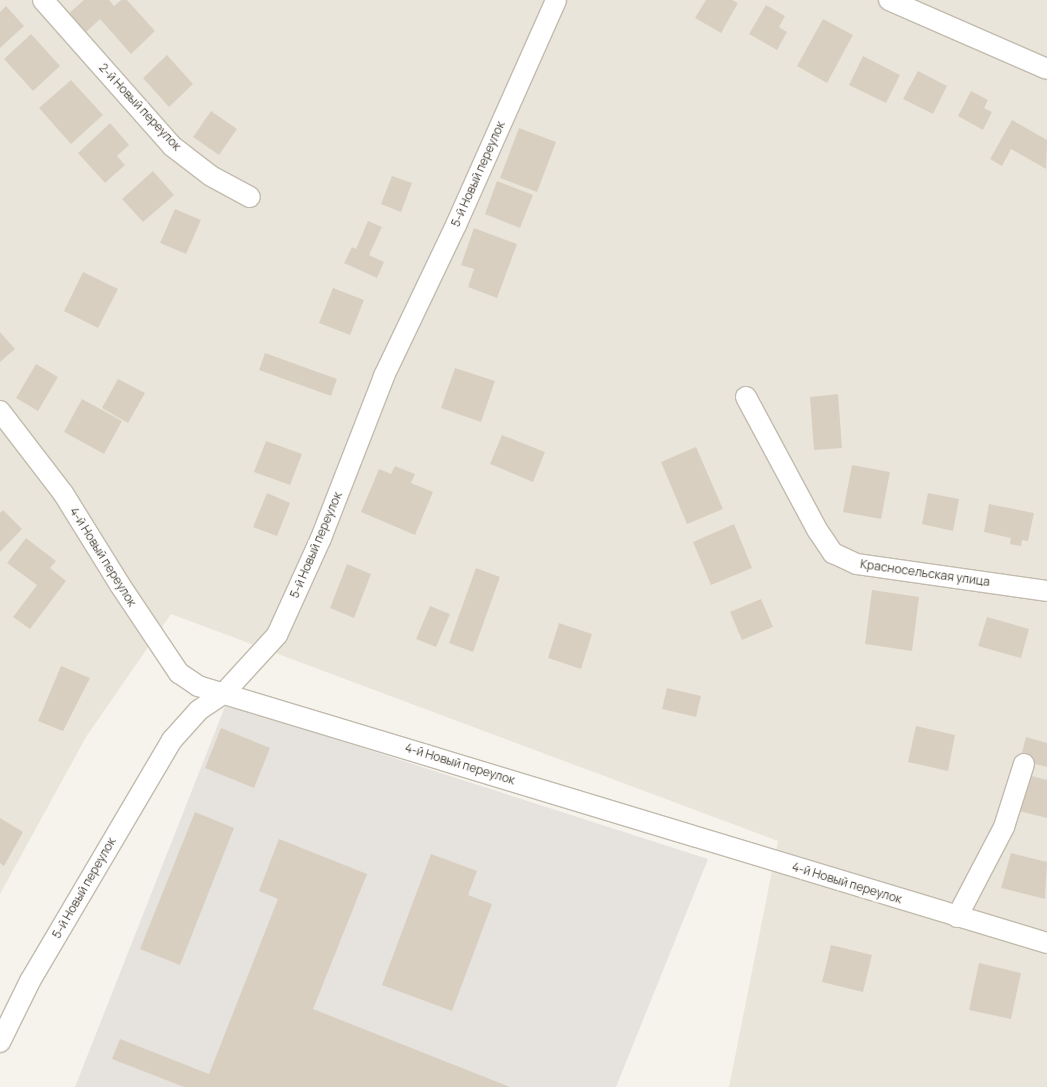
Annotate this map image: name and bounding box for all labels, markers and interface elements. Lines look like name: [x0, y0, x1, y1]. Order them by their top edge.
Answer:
street label: 2-й Новый переулок: [96, 60, 184, 154]
street label: 5-й Новый переулок: [448, 119, 508, 229]
street label: 5-й Новый переулок: [287, 490, 345, 600]
street label: 4-й Новый переулок: [67, 505, 139, 609]
street label: Красносельская улица: [859, 557, 991, 589]
street label: 4-й Новый переулок: [403, 740, 517, 788]
street label: 5-й Новый переулок: [49, 835, 119, 941]
street label: 4-й Новый переулок: [790, 859, 904, 907]

